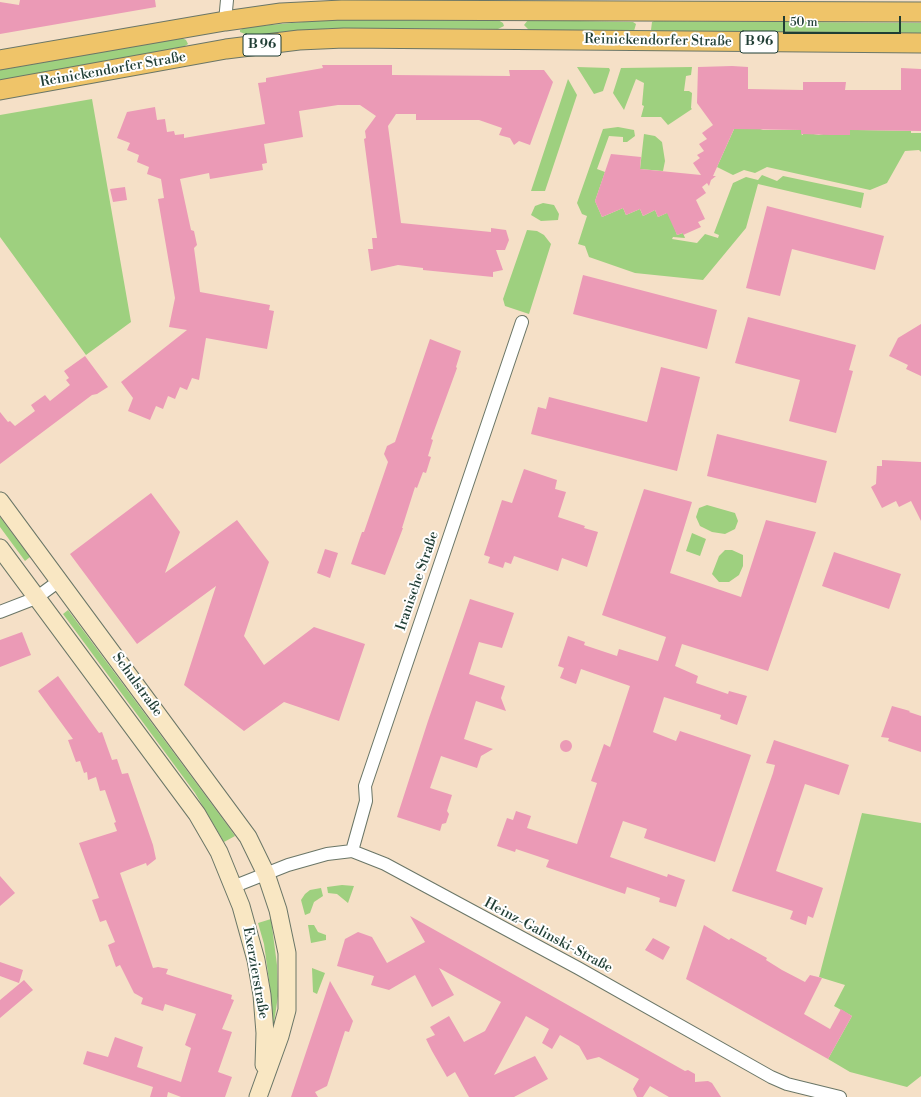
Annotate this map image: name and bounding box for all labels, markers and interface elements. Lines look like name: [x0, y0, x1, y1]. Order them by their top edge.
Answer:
scale bar: [785, 8, 903, 34]
text: 50 m: [790, 15, 818, 30]
street label: Reinickendorfer Straße: [584, 31, 732, 51]
road number: B 96: [740, 31, 778, 53]
road number: B 96: [243, 34, 281, 56]
street label: Reinickendorfer Straße: [39, 49, 187, 91]
street label: Iranische Straße: [393, 529, 443, 633]
street label: Schulstraße: [108, 650, 166, 720]
street label: Heinz-Galinski-Straße: [481, 895, 615, 977]
street label: Exerzierstraße: [239, 926, 271, 1020]

